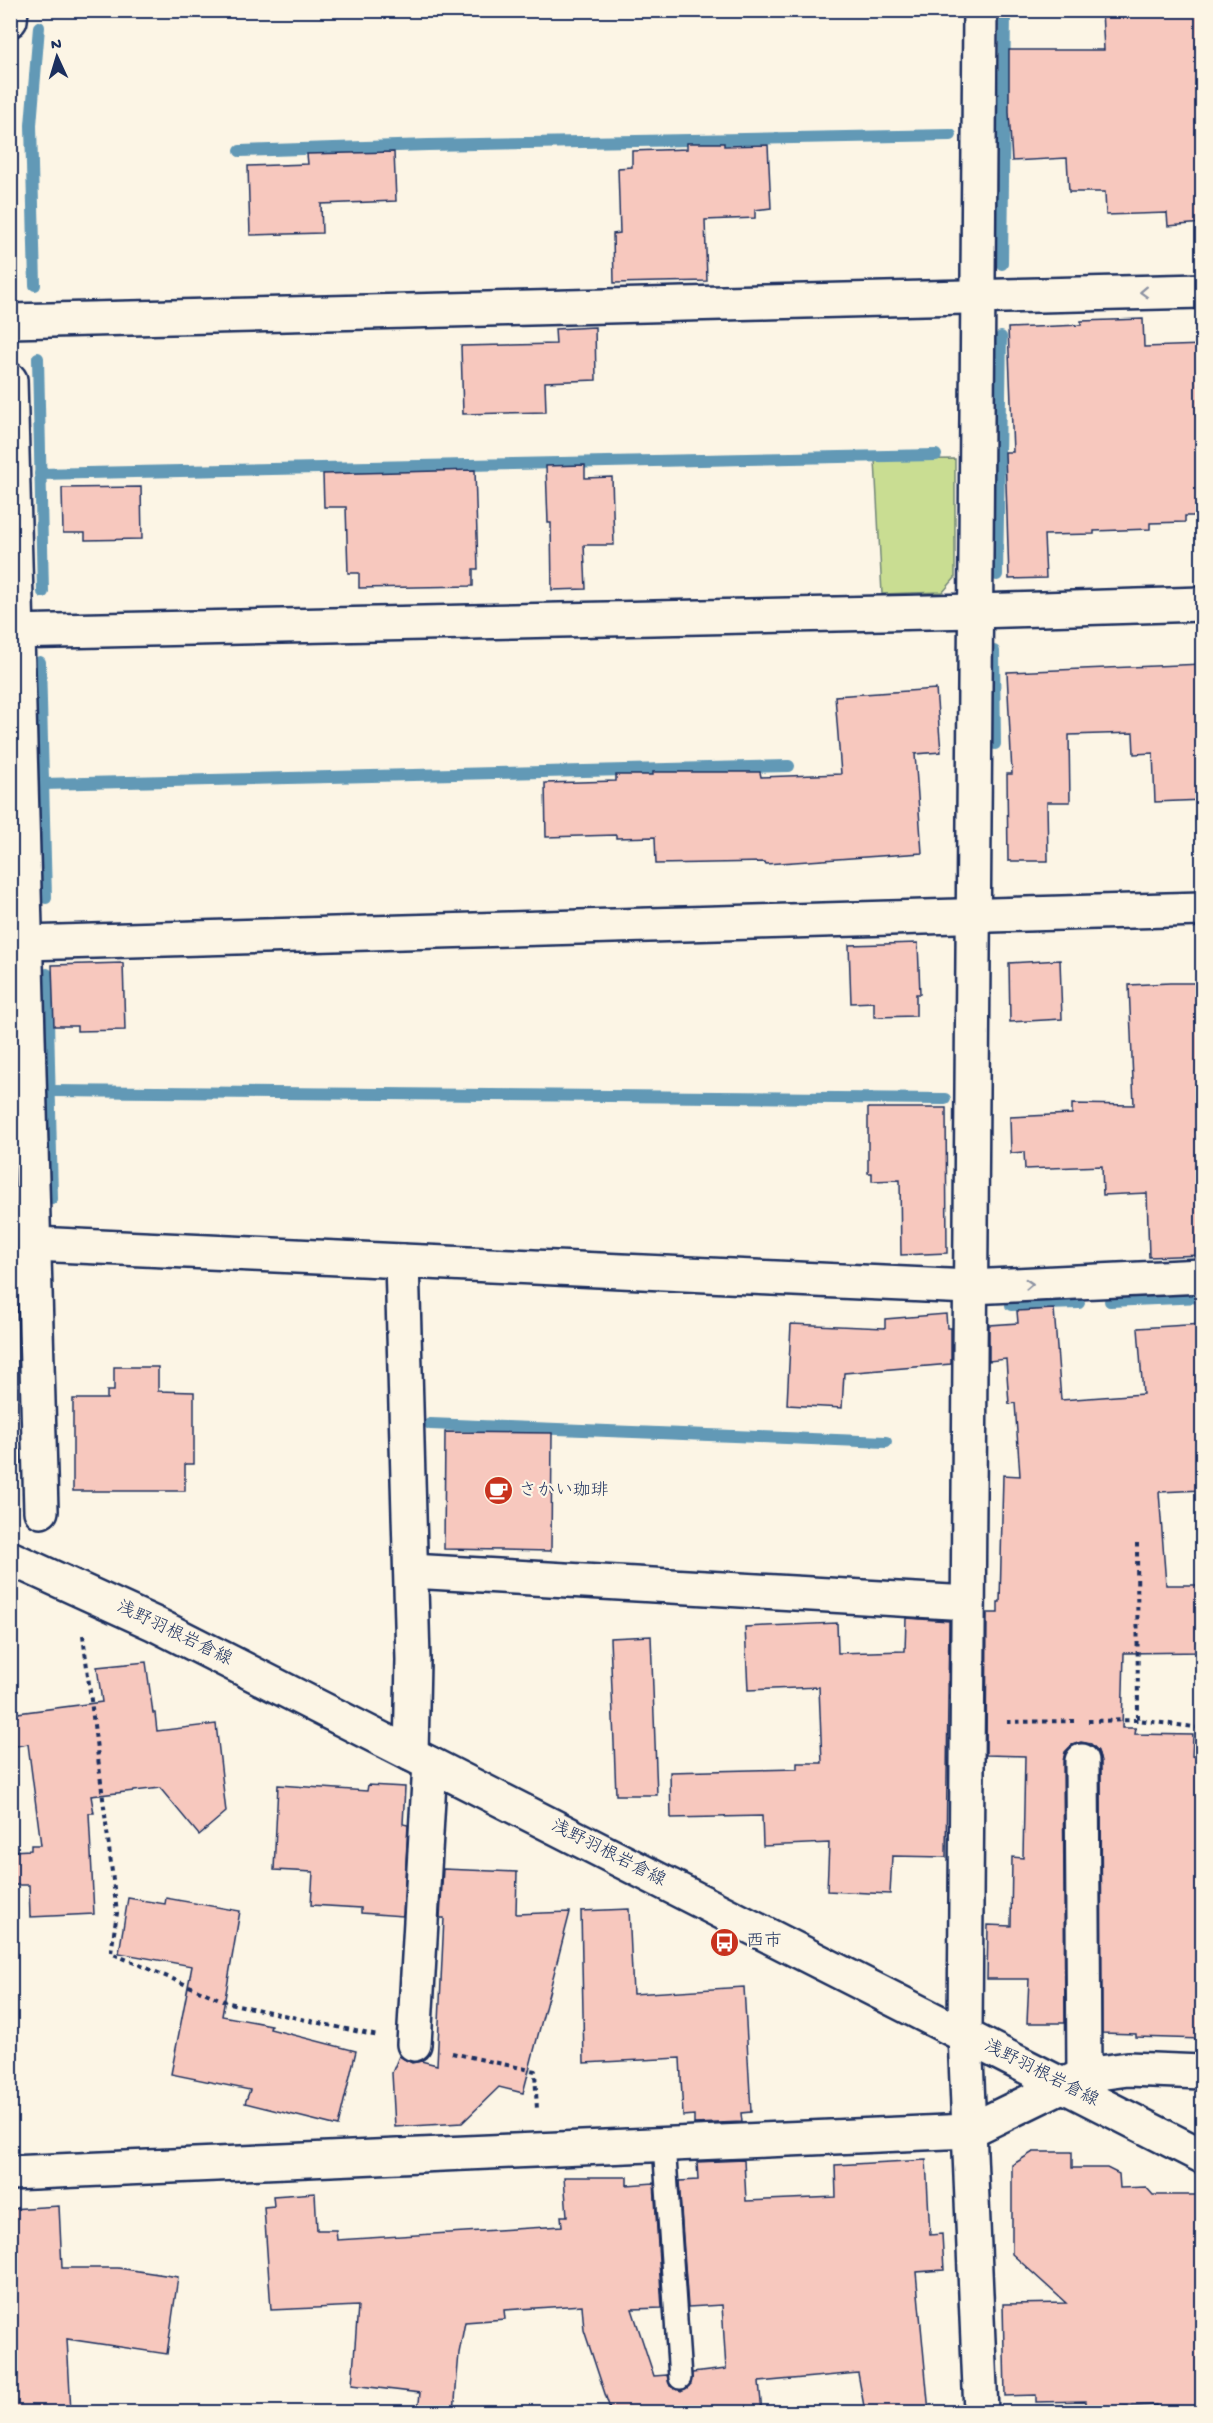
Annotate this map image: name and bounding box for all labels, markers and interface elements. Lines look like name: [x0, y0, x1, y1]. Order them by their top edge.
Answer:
north arrow: [27, 27, 87, 87]
text: N: [50, 36, 63, 55]
one-way arrow: [1140, 286, 1149, 299]
one-way arrow: [1024, 1278, 1033, 1291]
cafe icon: さかい珈琲: [482, 1475, 514, 1507]
place label: さかい珈琲: [519, 1480, 609, 1502]
street label: 浅野羽根岩倉線: [113, 1596, 236, 1671]
street label: 浅野羽根岩倉線: [547, 1815, 669, 1892]
bus stop icon: 西市: [709, 1926, 741, 1958]
place label: 西市: [746, 1931, 782, 1953]
street label: 浅野羽根岩倉線: [980, 2035, 1102, 2112]

